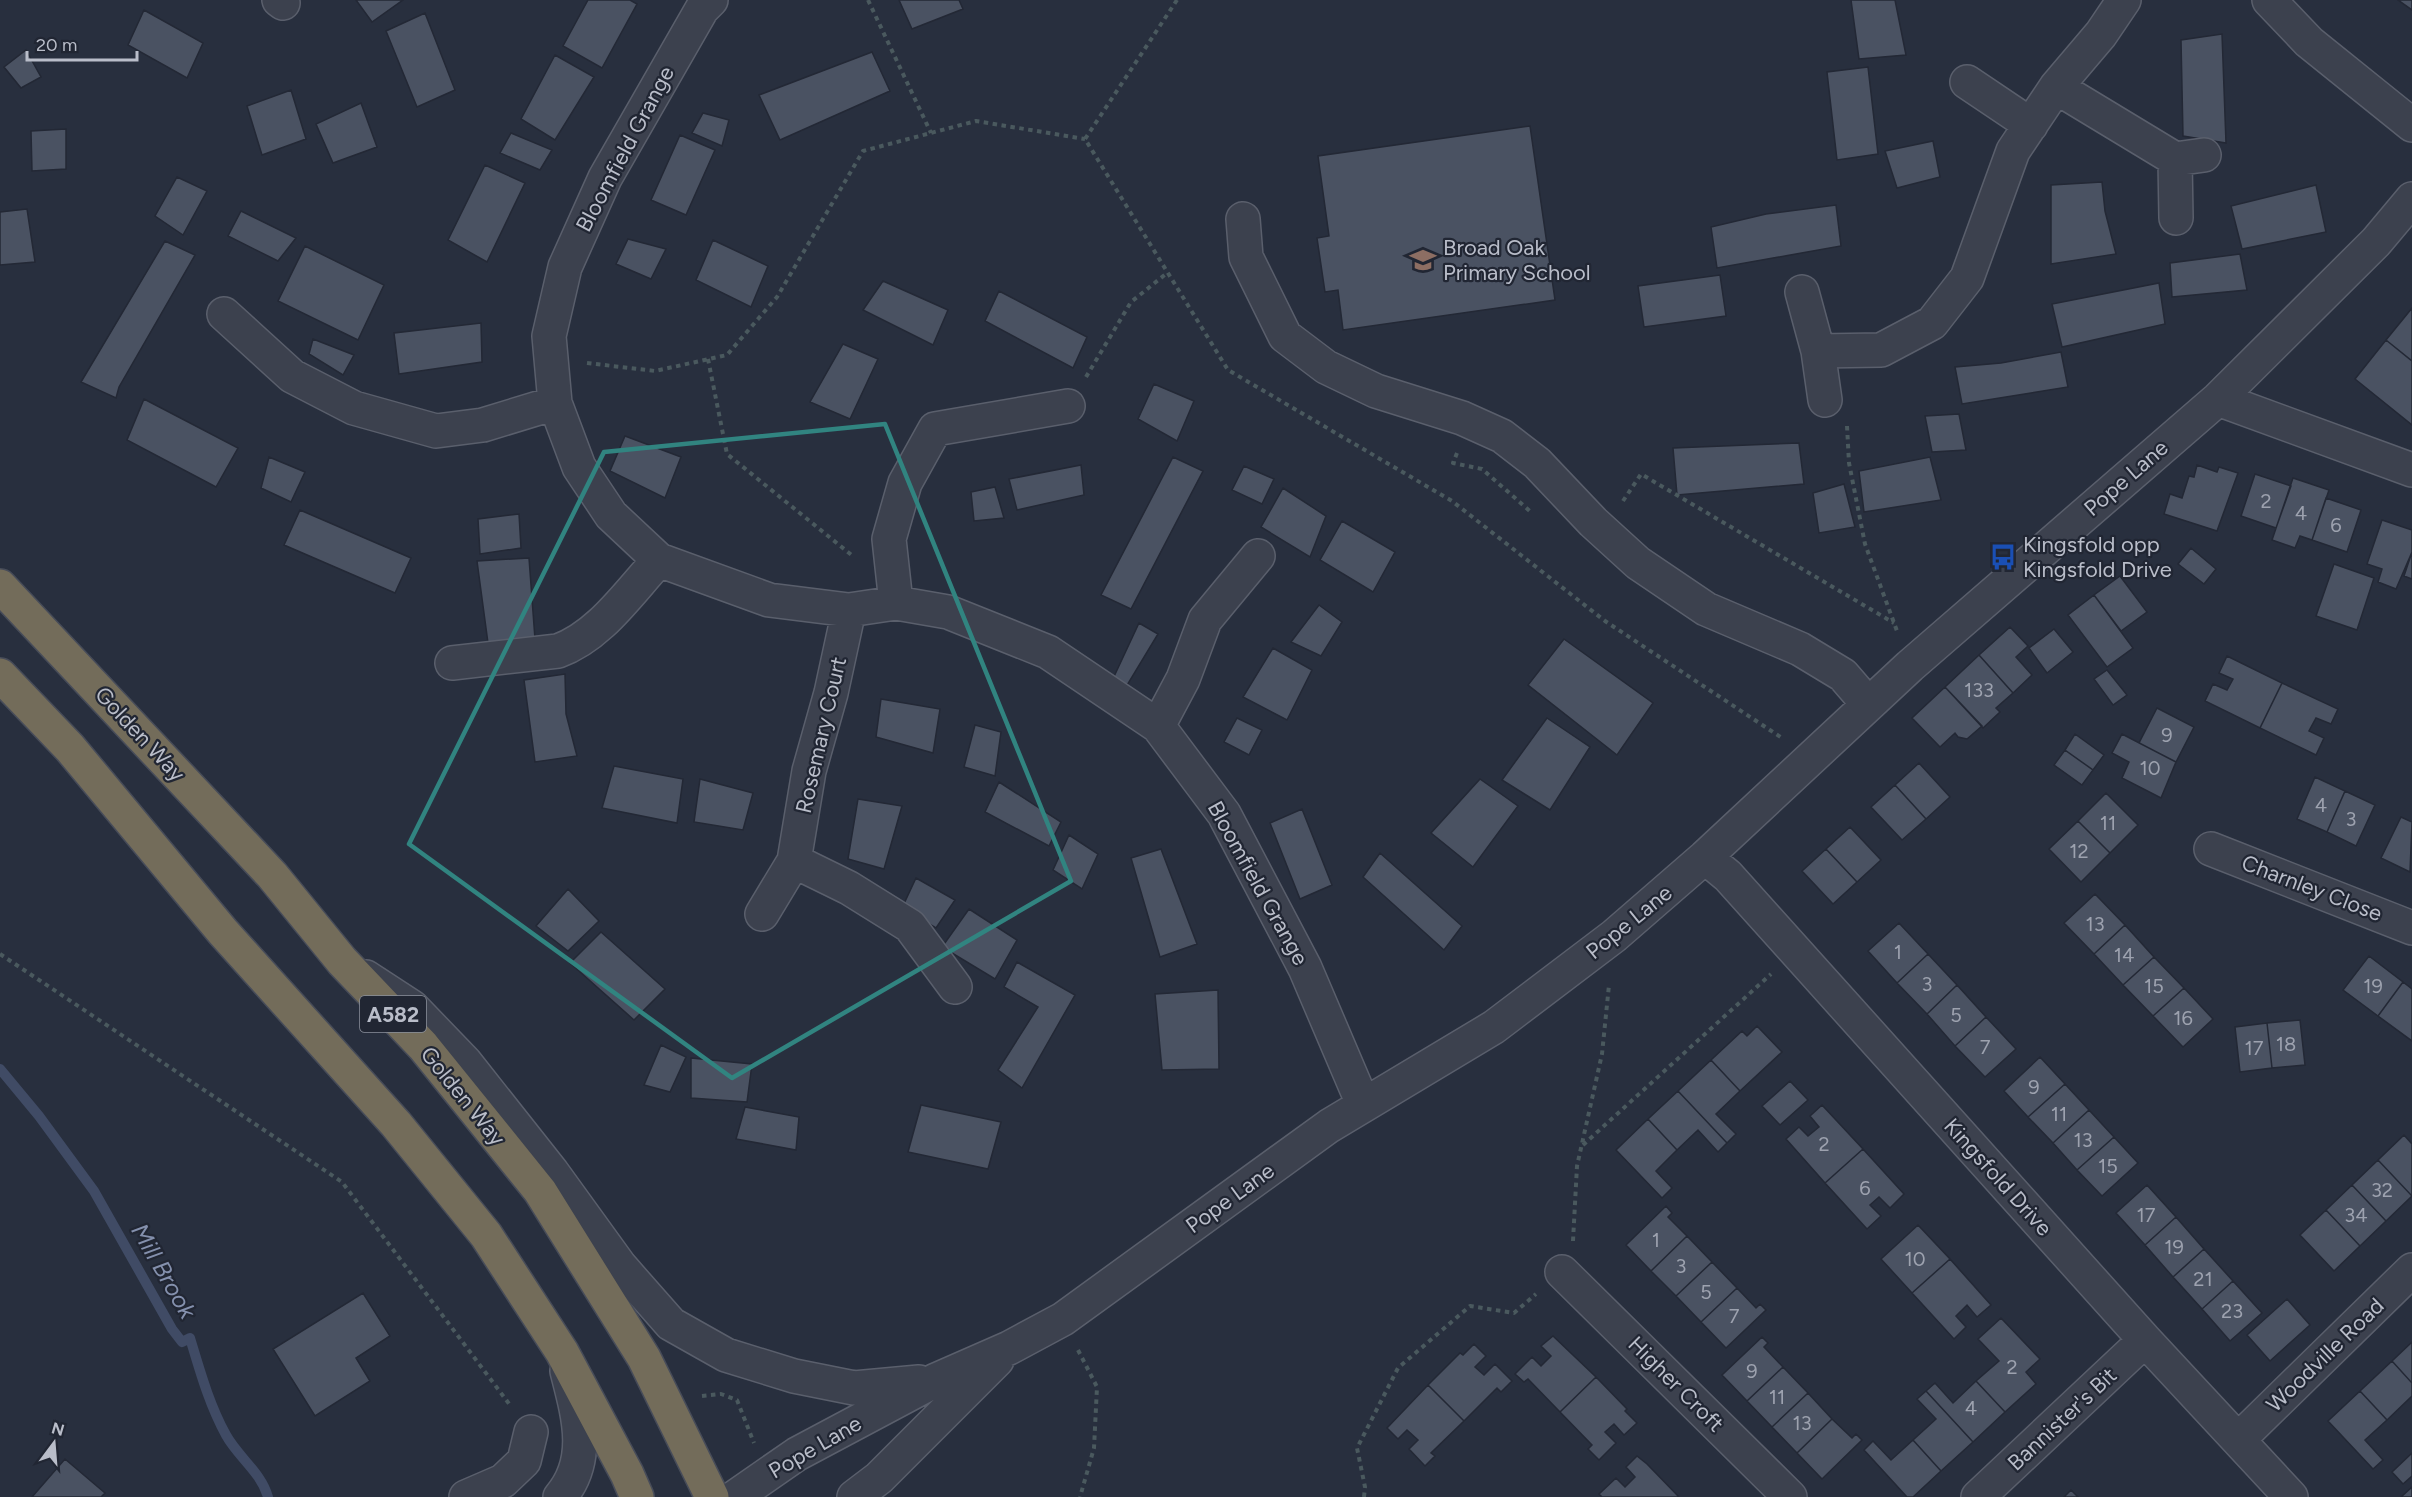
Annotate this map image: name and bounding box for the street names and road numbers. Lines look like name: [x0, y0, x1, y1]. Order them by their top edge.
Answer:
street label: Bloomfield Grange: [570, 62, 680, 236]
street label: Pope Lane: [2078, 434, 2174, 522]
street label: Rosemary Court: [790, 654, 852, 816]
street label: Golden Way: [89, 681, 191, 787]
street label: Bloomfield Grange: [1202, 796, 1314, 970]
street label: Charnley Close: [2238, 849, 2386, 927]
street label: Pope Lane: [1581, 879, 1677, 965]
road number: A582: [360, 996, 426, 1032]
street label: Golden Way: [415, 1041, 511, 1151]
street label: Kingsfold Drive: [1938, 1113, 2058, 1241]
street label: Pope Lane: [1181, 1157, 1279, 1239]
street label: Woodville Road: [2261, 1292, 2389, 1418]
street label: Higher Croft: [1623, 1331, 1729, 1437]
street label: Bannister's Bit: [2002, 1362, 2122, 1476]
street label: Pope Lane: [764, 1410, 866, 1484]

